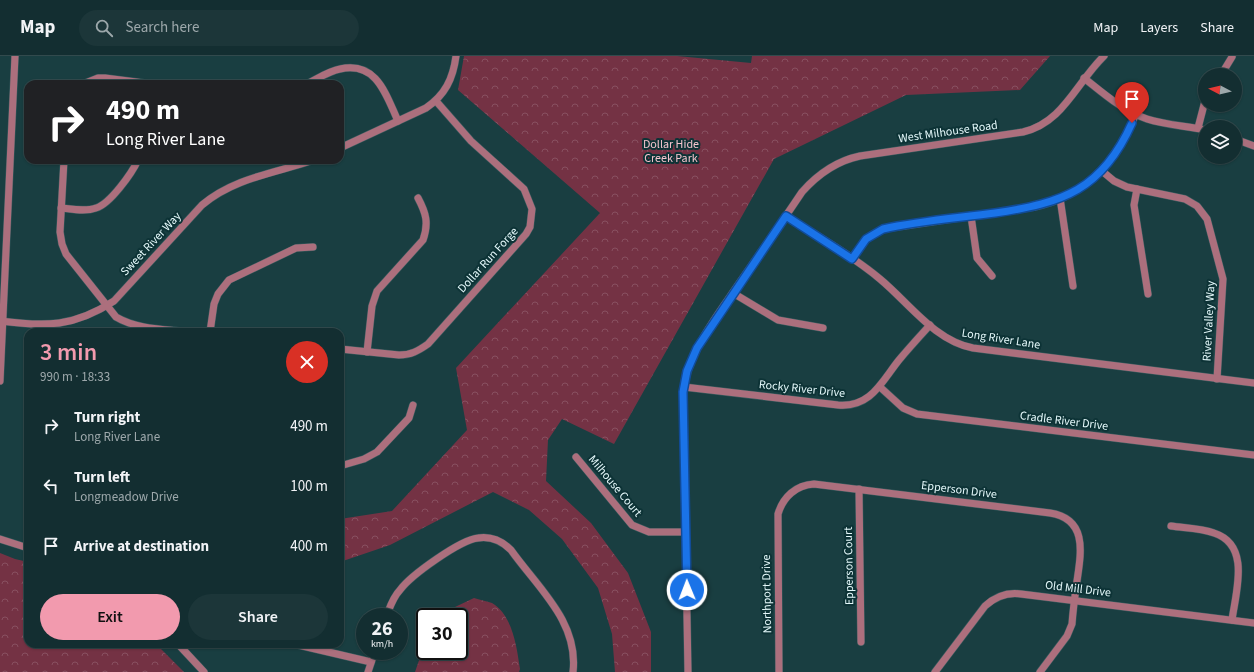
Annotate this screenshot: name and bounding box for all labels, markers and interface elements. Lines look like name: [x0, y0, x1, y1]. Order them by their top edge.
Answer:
search box: [79, 10, 359, 46]
text: Map: [20, 14, 55, 41]
icon: search: [93, 17, 115, 39]
text: Search here: [125, 17, 199, 38]
text: Map: [1093, 18, 1118, 38]
text: Layers: [1140, 18, 1178, 38]
text: Share: [1200, 18, 1234, 38]
north arrow: [1198, 68, 1242, 112]
map controls: [1198, 68, 1242, 164]
pin: [1115, 82, 1149, 123]
icon: arrive: [1121, 88, 1143, 110]
text: 490 m: [106, 90, 180, 130]
icon: right: [40, 96, 92, 148]
street label: West Milhouse Road: [897, 117, 999, 147]
button: layers: [1198, 120, 1242, 164]
text: Long River Lane: [106, 127, 225, 152]
park label: Dollar Hide Creek Park: [643, 136, 699, 167]
street label: Sweet River Way: [117, 208, 185, 280]
street label: Dollar Run Forge: [454, 223, 522, 297]
street label: River Valley Way: [1198, 280, 1220, 362]
street label: Long River Lane: [960, 324, 1042, 354]
text: 3 min: [40, 335, 97, 370]
button: close: [286, 341, 328, 383]
text: 990 m · 18:33: [40, 368, 110, 386]
street label: Rocky River Drive: [758, 376, 846, 402]
text: Turn right: [74, 407, 140, 428]
street label: Cradle River Drive: [1019, 407, 1109, 435]
icon: right: [40, 415, 62, 437]
text: 490 m: [290, 416, 328, 437]
text: Long River Lane: [74, 428, 160, 446]
street label: Milhouse Court: [584, 452, 646, 520]
text: Turn left: [74, 467, 130, 488]
icon: left: [40, 475, 62, 497]
text: 100 m: [290, 476, 328, 497]
street label: Epperson Drive: [920, 477, 998, 503]
text: Longmeadow Drive: [74, 488, 179, 506]
street label: Epperson Court: [840, 527, 858, 605]
icon: arrive: [40, 535, 62, 557]
text: Arrive at destination: [74, 536, 209, 557]
text: 400 m: [290, 536, 328, 557]
street label: Northport Drive: [758, 554, 776, 634]
position arrow: [666, 569, 708, 611]
street label: Old Mill Drive: [1044, 577, 1112, 601]
button: Exit: [40, 594, 180, 640]
button: Share: [188, 594, 328, 640]
speed limit sign: 30: [416, 608, 468, 660]
text: 26: [371, 615, 393, 643]
text: km/h: [371, 637, 393, 651]

